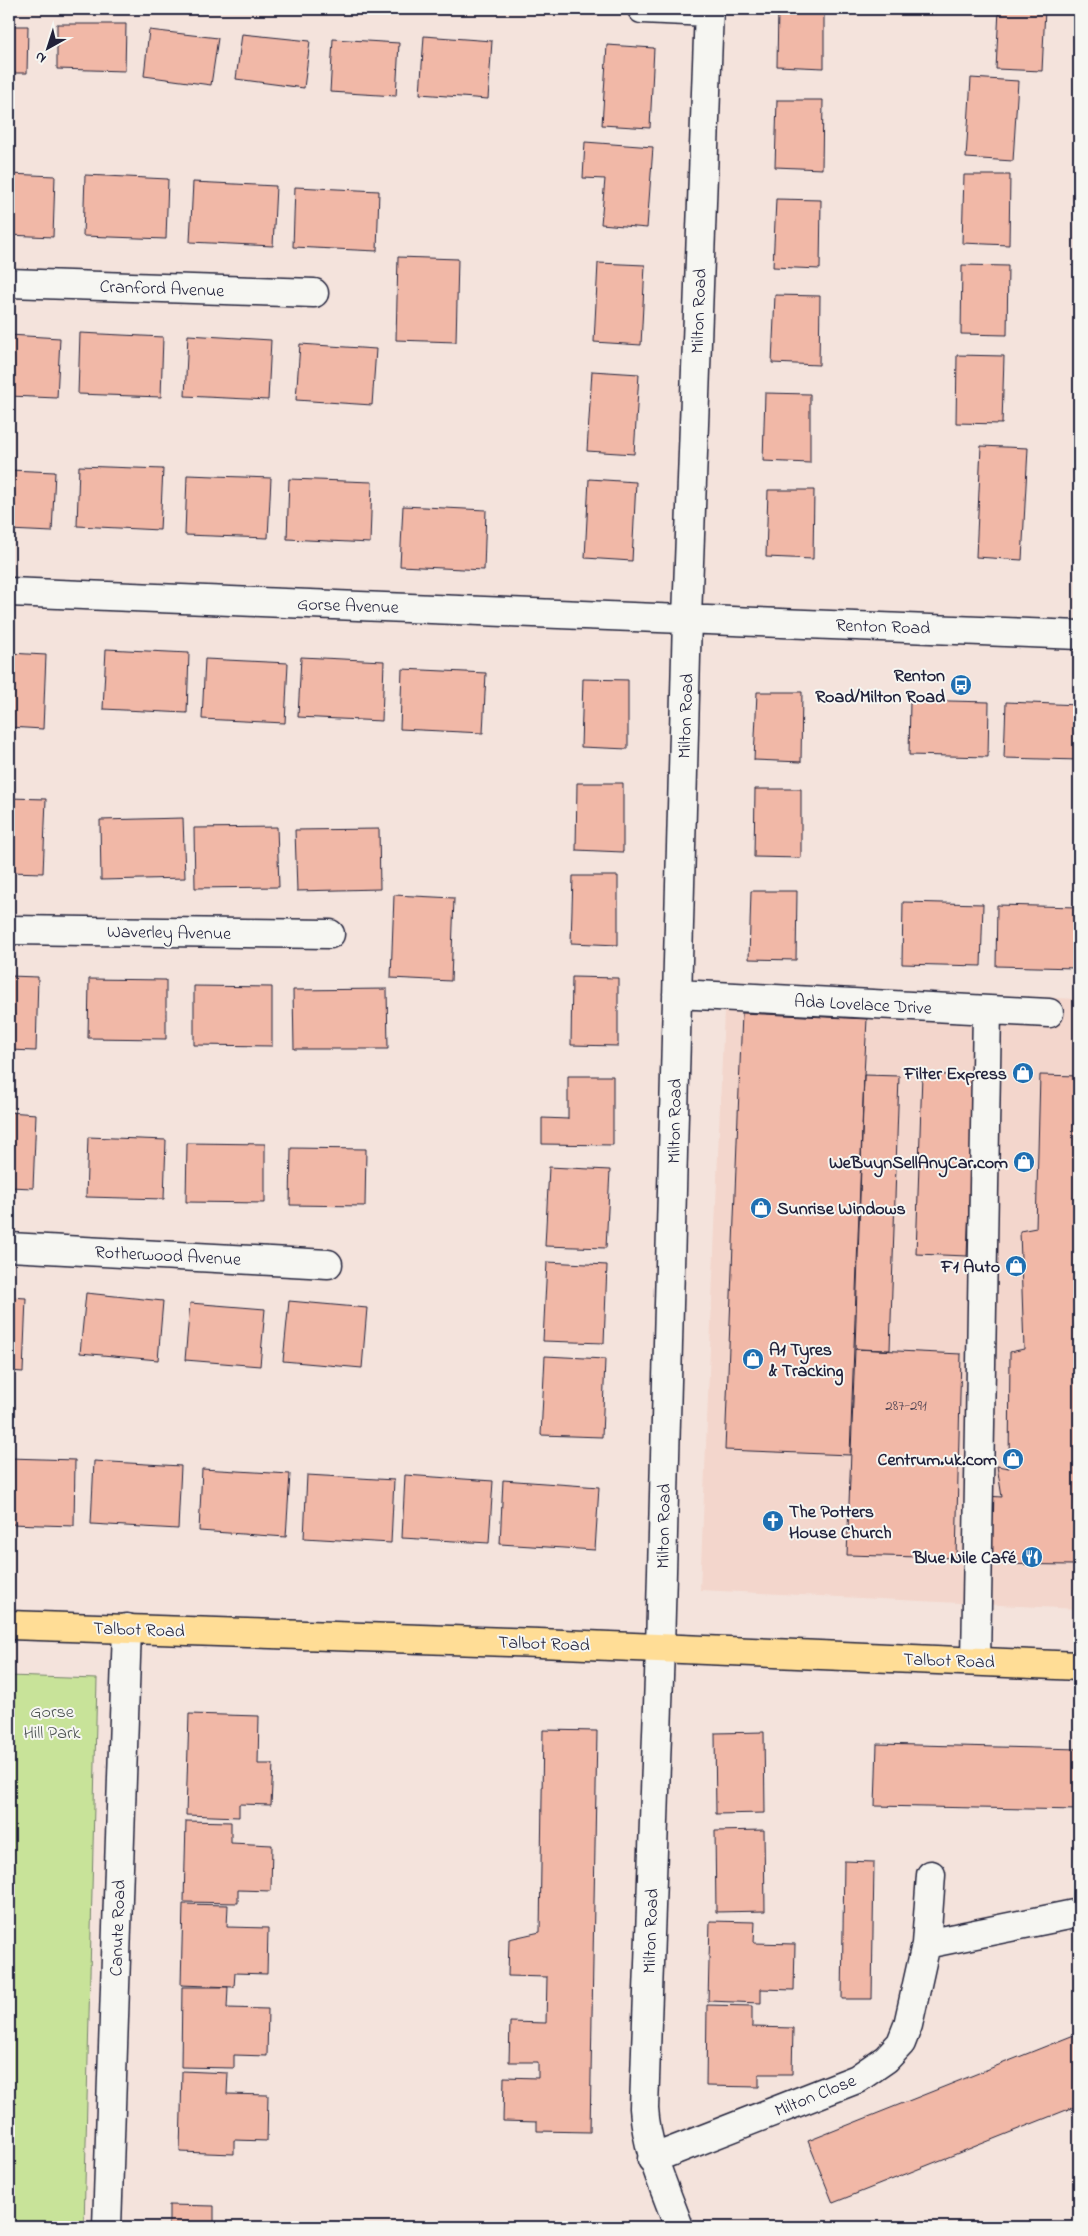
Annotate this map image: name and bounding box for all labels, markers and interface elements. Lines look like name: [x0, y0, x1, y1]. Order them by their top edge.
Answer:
north arrow: [22, 22, 72, 72]
text: N: [30, 46, 51, 68]
street label: Milton Road: [686, 268, 714, 354]
street label: Cranford Avenue: [99, 275, 226, 305]
street label: Gorse Avenue: [297, 592, 400, 622]
street label: Renton Road: [835, 613, 931, 643]
place label: Renton Road/Milton Road: [815, 664, 946, 711]
street label: Milton Road: [673, 673, 701, 759]
bus stop icon: Renton Road/Milton Road: [949, 673, 973, 697]
street label: Waverley Avenue: [107, 920, 232, 948]
street label: Ada Lovelace Drive: [793, 989, 933, 1023]
shop icon: Filter Express: [1011, 1061, 1035, 1085]
place label: Filter Express: [903, 1062, 1007, 1088]
street label: Milton Road: [662, 1078, 690, 1164]
shop icon: WeBuynSellAnyCar.com: [1012, 1150, 1036, 1174]
place label: WeBuynSellAnyCar.com: [829, 1151, 1008, 1178]
shop icon: Sunrise Windows: [749, 1196, 773, 1220]
place label: Sunrise Windows: [777, 1197, 906, 1223]
street label: Rotherwood Avenue: [94, 1240, 243, 1274]
shop icon: F1 Auto: [1004, 1254, 1028, 1278]
place label: F1 Auto: [940, 1255, 1000, 1281]
place label: A1 Tyres & Tracking: [768, 1338, 843, 1386]
shop icon: A1 Tyres & Tracking: [741, 1347, 765, 1371]
house number: 287-291: [885, 1395, 927, 1417]
shop icon: Centrum.uk.com: [1001, 1447, 1025, 1471]
place label: Centrum.uk.com: [878, 1448, 997, 1474]
street label: Milton Road: [651, 1483, 679, 1569]
place label: The Potters House Church: [789, 1500, 892, 1547]
church icon: The Potters House Church: [761, 1509, 785, 1533]
restaurant icon: Blue Nile Café: [1020, 1545, 1044, 1569]
place label: Blue Nile Café: [912, 1546, 1017, 1572]
street label: Talbot Road: [93, 1616, 185, 1646]
street label: Talbot Road: [498, 1630, 590, 1660]
street label: Talbot Road: [903, 1647, 995, 1677]
park label: Gorse Hill Park: [24, 1700, 80, 1747]
street label: Canute Road: [104, 1879, 134, 1977]
street label: Milton Road: [638, 1888, 666, 1974]
street label: Milton Close: [771, 2068, 861, 2125]

